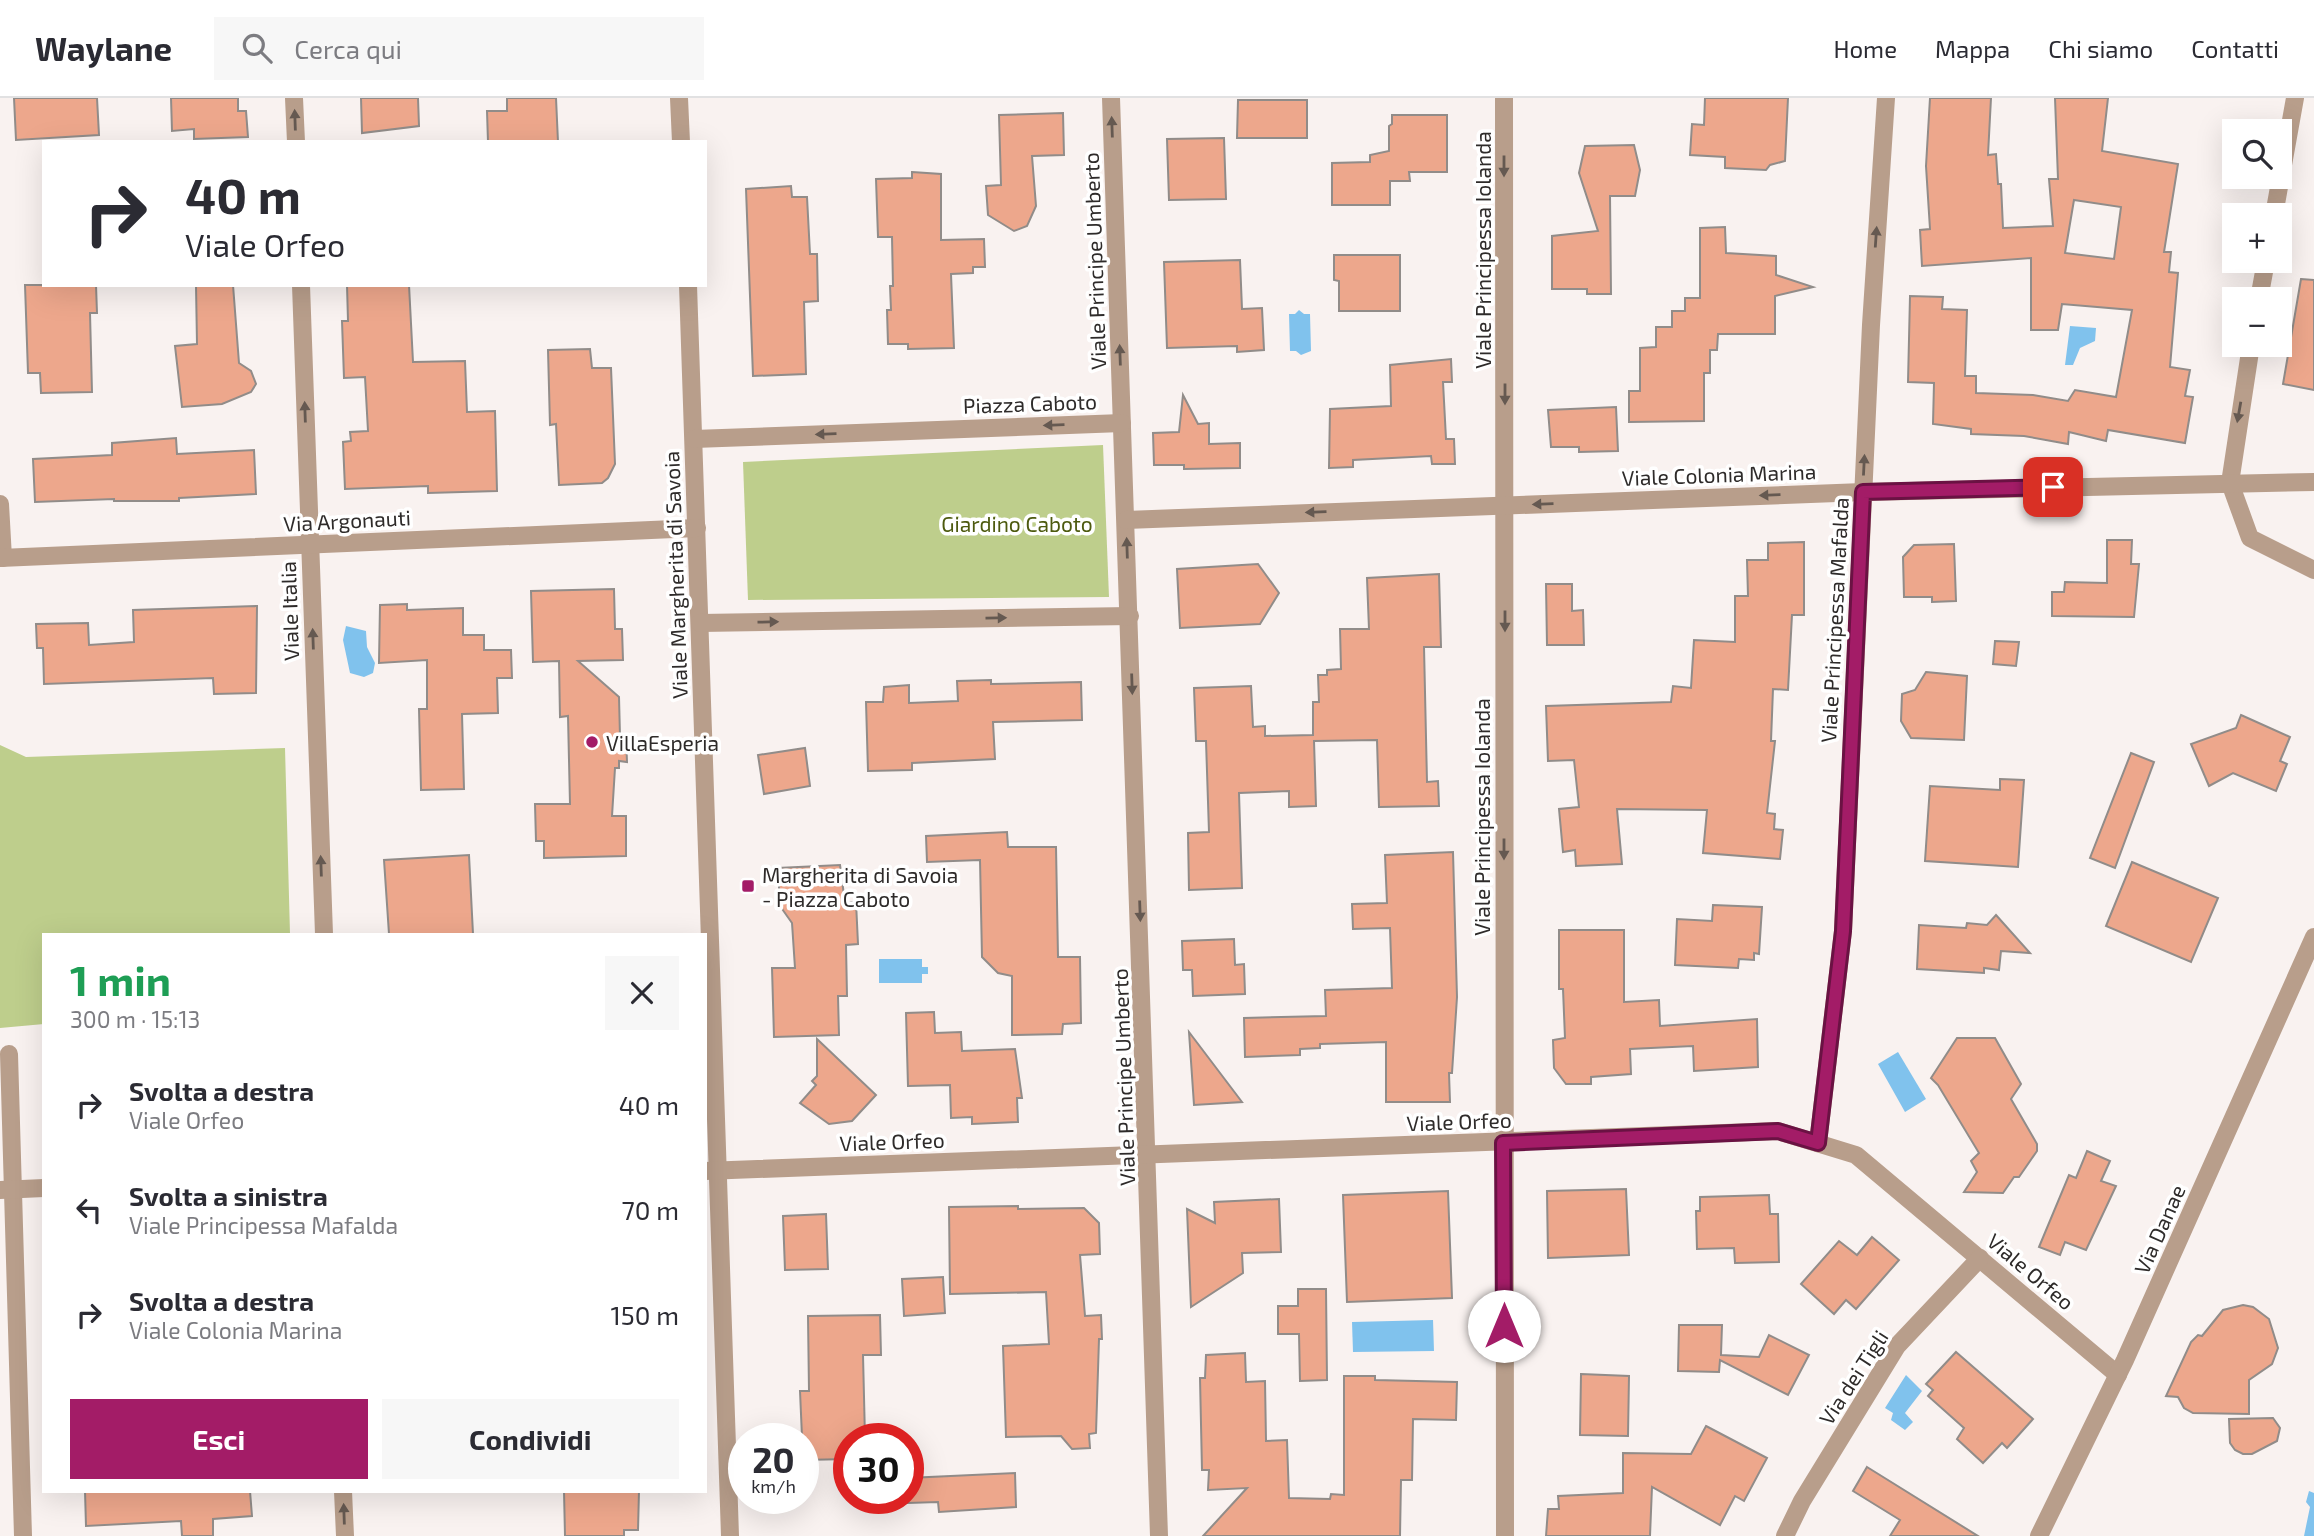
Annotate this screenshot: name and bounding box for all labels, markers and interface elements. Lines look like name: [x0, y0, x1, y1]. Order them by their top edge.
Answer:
search box: [214, 17, 704, 80]
text: Waylane: [35, 28, 172, 68]
icon: search: [238, 29, 276, 67]
text: Cerca qui: [294, 33, 402, 64]
text: Home: [1833, 34, 1897, 63]
text: Mappa: [1935, 34, 2010, 63]
text: Chi siamo: [2048, 34, 2153, 63]
text: Contatti: [2191, 34, 2279, 63]
one-way arrow: [289, 109, 300, 131]
one-way arrow: [1106, 116, 1118, 138]
map controls: [2222, 119, 2292, 357]
button: search: [2222, 119, 2292, 189]
street label: Viale Principessa Iolanda: [1470, 131, 1495, 369]
street label: Viale Principe Umberto: [1078, 152, 1110, 370]
one-way arrow: [1498, 155, 1510, 177]
text: 40 m: [185, 165, 301, 224]
icon: right: [70, 168, 161, 259]
button: +: [2222, 203, 2292, 273]
text: Viale Orfeo: [185, 225, 345, 263]
one-way arrow: [1871, 226, 1882, 248]
button: −: [2222, 287, 2292, 357]
one-way arrow: [1114, 343, 1125, 365]
one-way arrow: [1499, 383, 1511, 405]
street label: Piazza Caboto: [963, 388, 1097, 418]
one-way arrow: [299, 400, 311, 422]
one-way arrow: [2234, 401, 2245, 423]
one-way arrow: [1042, 420, 1064, 431]
one-way arrow: [815, 428, 837, 439]
street label: Viale Margherita di Savoia: [658, 451, 692, 699]
one-way arrow: [1859, 453, 1870, 475]
pin: [2023, 457, 2083, 517]
street label: Viale Colonia Marina: [1621, 458, 1817, 490]
icon: arrive: [2034, 468, 2072, 506]
one-way arrow: [1759, 490, 1781, 501]
street label: Viale Principessa Mafalda: [1815, 497, 1853, 743]
one-way arrow: [1532, 498, 1554, 509]
street label: Via Argonauti: [283, 504, 411, 536]
one-way arrow: [1304, 507, 1326, 518]
park label: Giardino Caboto: [941, 511, 1093, 536]
one-way arrow: [1122, 536, 1133, 558]
street label: Viale Italia: [275, 561, 303, 661]
one-way arrow: [1499, 610, 1511, 632]
one-way arrow: [985, 612, 1007, 624]
one-way arrow: [757, 617, 779, 628]
one-way arrow: [308, 628, 319, 650]
one-way arrow: [1127, 673, 1138, 695]
street label: Viale Principessa Iolanda: [1469, 698, 1494, 936]
place label: VillaEsperia: [606, 730, 719, 755]
marker: VillaEsperia: [584, 734, 600, 750]
one-way arrow: [1498, 838, 1510, 860]
one-way arrow: [316, 855, 327, 877]
place label: Margherita di Savoia - Piazza Caboto: [762, 862, 958, 911]
marker: Margherita di Savoia - Piazza Caboto: [740, 878, 756, 894]
one-way arrow: [1134, 901, 1145, 923]
text: 1 min: [70, 954, 171, 1004]
button: close: [605, 956, 679, 1030]
street label: Viale Principe Umberto: [1107, 968, 1139, 1186]
text: 300 m · 15:13: [70, 1005, 200, 1033]
text: Svolta a destra: [129, 1075, 314, 1106]
icon: right: [70, 1086, 108, 1124]
text: 40 m: [619, 1089, 679, 1120]
text: Viale Orfeo: [129, 1106, 244, 1134]
street label: Viale Orfeo: [1406, 1107, 1512, 1135]
street label: Viale Orfeo: [839, 1127, 945, 1155]
text: Svolta a sinistra: [129, 1180, 328, 1211]
street label: Via Danae: [2128, 1181, 2190, 1277]
icon: left: [70, 1191, 108, 1229]
text: 70 m: [621, 1194, 679, 1225]
text: Viale Principessa Mafalda: [129, 1211, 398, 1239]
street label: Viale Orfeo: [1983, 1228, 2079, 1314]
text: Svolta a destra: [129, 1285, 314, 1316]
position arrow: [1467, 1289, 1541, 1363]
icon: right: [70, 1296, 108, 1334]
text: 150 m: [610, 1299, 679, 1330]
text: Viale Colonia Marina: [129, 1316, 342, 1344]
street label: Via dei Tigli: [1813, 1325, 1893, 1429]
button: Esci: [70, 1399, 368, 1479]
button: Condividi: [382, 1399, 679, 1479]
speed limit sign: 30: [833, 1423, 924, 1514]
text: 20: [752, 1438, 795, 1480]
text: km/h: [751, 1475, 796, 1497]
one-way arrow: [339, 1502, 350, 1524]

